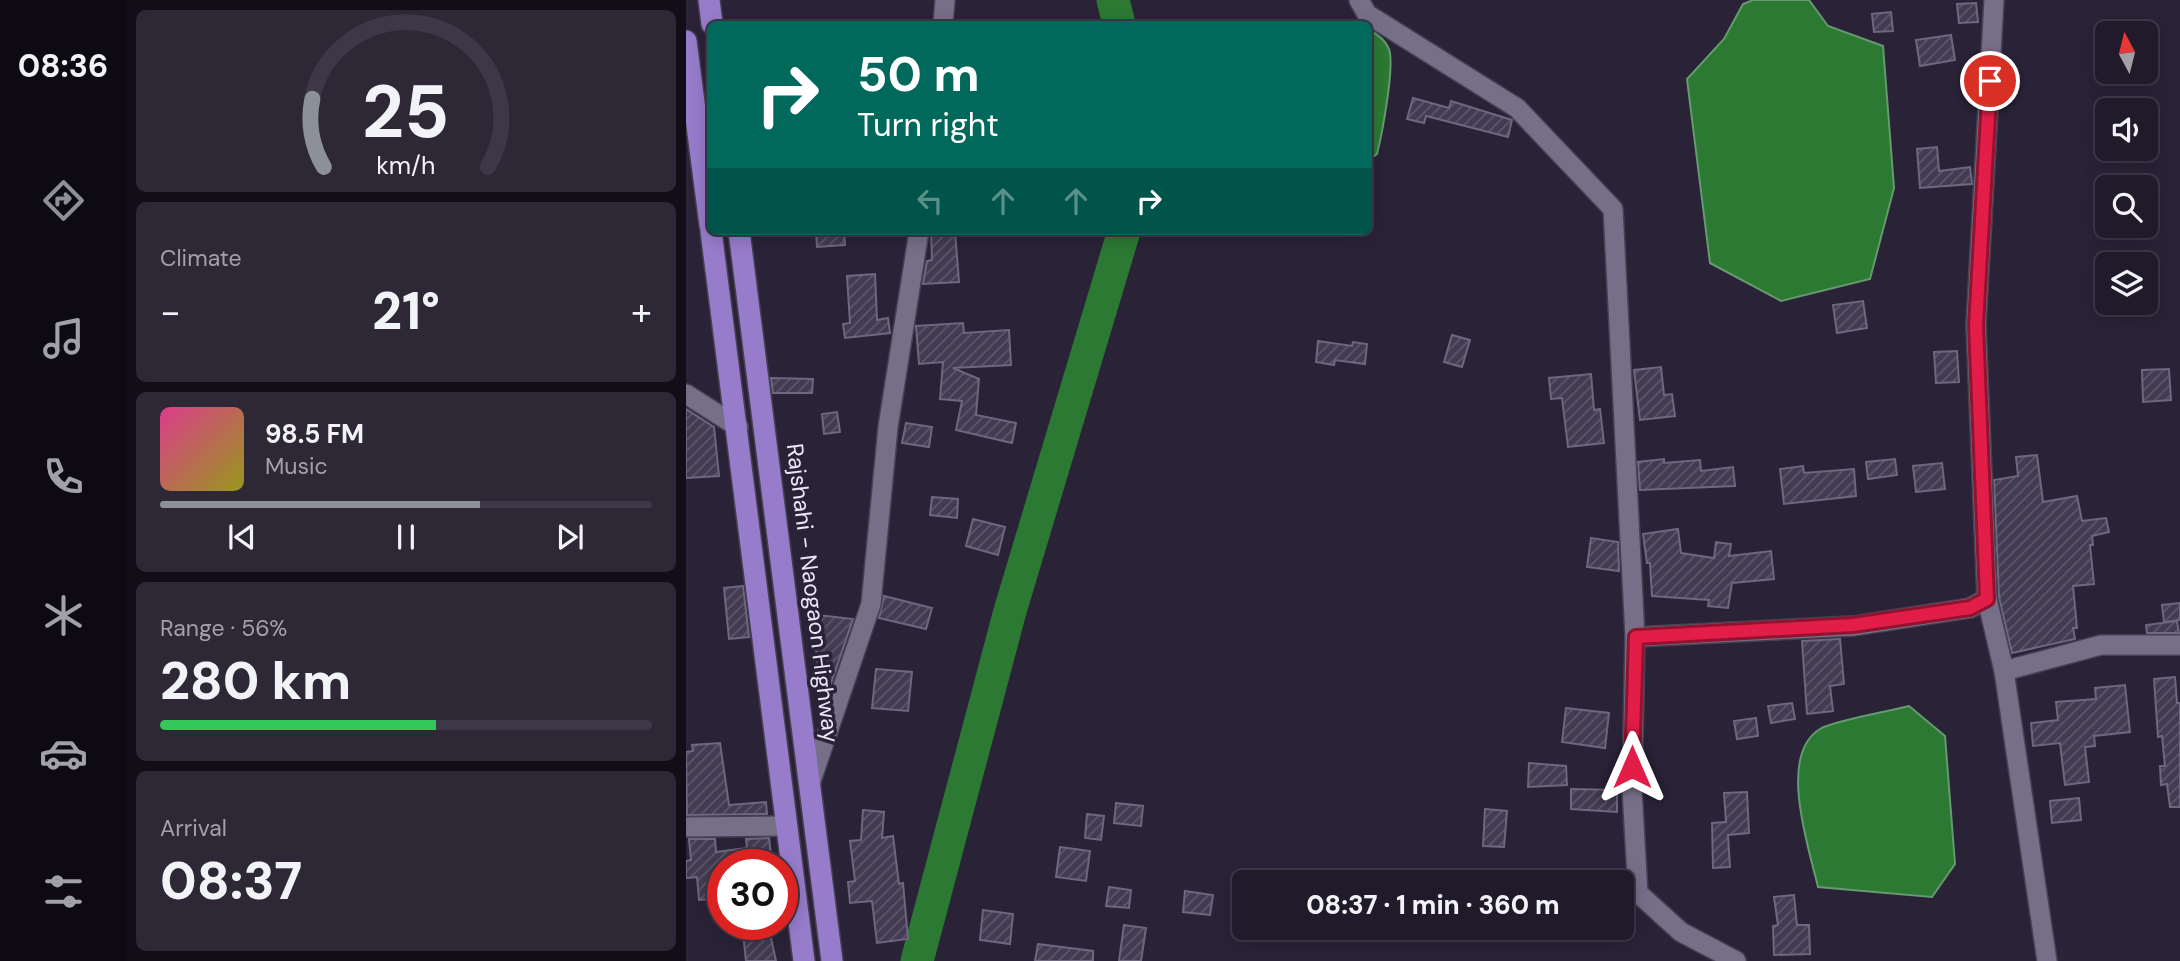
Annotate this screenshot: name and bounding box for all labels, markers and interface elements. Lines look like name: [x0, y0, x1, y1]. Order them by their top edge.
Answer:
north arrow: [2095, 21, 2158, 84]
map controls: [2095, 21, 2158, 315]
text: 50 m: [857, 42, 980, 106]
text: 08:36: [18, 45, 108, 87]
icon: right: [742, 49, 833, 140]
pin: [1960, 51, 2020, 111]
icon: arrive: [1971, 62, 2009, 100]
text: 25: [362, 65, 450, 160]
button: sound: [2095, 98, 2158, 161]
text: Turn right: [857, 104, 999, 146]
text: km/h: [376, 149, 436, 182]
button: search: [2095, 175, 2158, 238]
icon: directions: [39, 176, 88, 225]
icon: left: [911, 182, 949, 220]
icon: ahead: [984, 182, 1022, 220]
icon: ahead: [1057, 182, 1095, 220]
icon: right: [1130, 182, 1168, 220]
text: Climate: [160, 243, 242, 273]
button: layers: [2095, 252, 2158, 315]
text: 21°: [372, 277, 440, 345]
text: −: [160, 287, 181, 337]
text: +: [631, 287, 652, 337]
icon: music: [39, 314, 88, 363]
text: 98.5 FM: [265, 417, 364, 451]
street label: Rajshahi - Naogaon Highway: [780, 442, 846, 745]
text: Music: [265, 451, 328, 481]
icon: phone: [39, 452, 88, 501]
icon: previous: [223, 518, 261, 556]
icon: pause: [387, 518, 425, 556]
icon: next: [551, 518, 589, 556]
icon: climate: [39, 591, 88, 640]
text: Range · 56%: [160, 613, 287, 643]
text: 280 km: [160, 647, 351, 715]
icon: car: [39, 729, 88, 778]
position arrow: [1595, 730, 1669, 804]
text: Arrival: [160, 813, 227, 843]
text: 08:37: [160, 847, 302, 915]
speed limit sign: 30: [707, 849, 798, 940]
icon: filters: [39, 867, 88, 916]
text: 08:37 · 1 min · 360 m: [1306, 888, 1560, 922]

